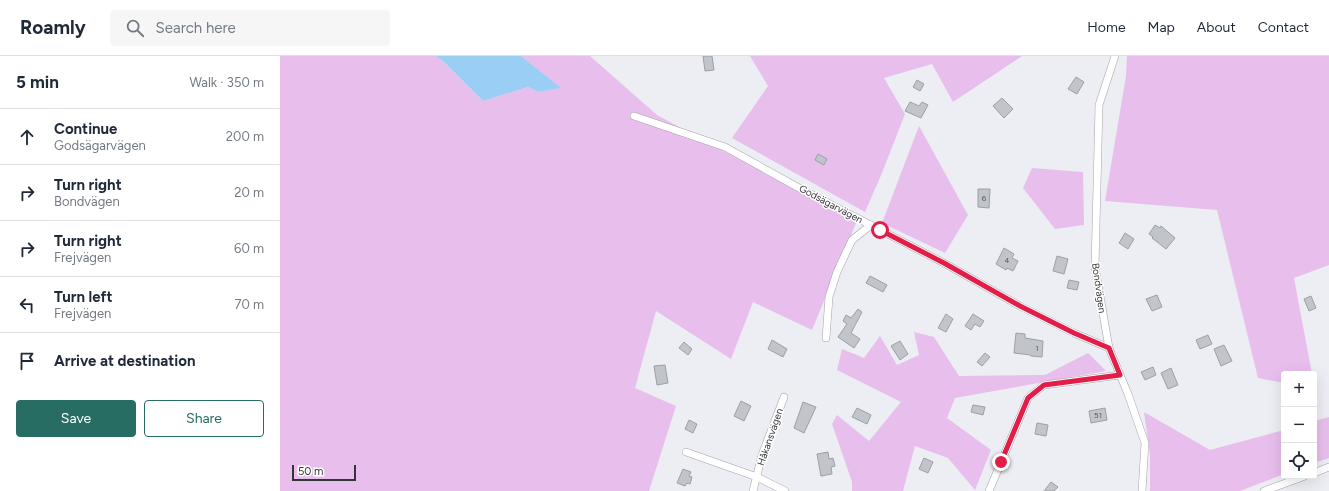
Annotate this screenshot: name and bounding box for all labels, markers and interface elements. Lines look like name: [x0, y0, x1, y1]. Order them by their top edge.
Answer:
search box: [110, 10, 390, 46]
text: Roamly: [20, 16, 86, 39]
icon: search: [124, 17, 146, 39]
text: Search here: [156, 19, 236, 37]
text: Home: [1087, 19, 1126, 36]
text: Map: [1148, 19, 1175, 36]
text: About: [1197, 19, 1236, 36]
text: Contact: [1258, 19, 1309, 36]
text: 5 min: [16, 72, 59, 92]
text: Walk · 350 m: [189, 75, 264, 90]
text: Continue: [54, 120, 117, 138]
icon: ahead: [16, 126, 38, 148]
text: 200 m: [226, 129, 264, 144]
text: Godsägarvägen: [54, 138, 146, 153]
text: Turn right: [54, 176, 122, 194]
icon: right: [16, 182, 38, 204]
street label: Godsägarvägen: [797, 182, 866, 226]
text: 20 m: [234, 185, 264, 200]
house number: 6: [982, 193, 987, 203]
text: Bondvägen: [54, 194, 120, 209]
route start: [871, 221, 889, 239]
text: Turn right: [54, 232, 122, 250]
icon: right: [16, 238, 38, 260]
text: 60 m: [234, 241, 264, 256]
text: Frejvägen: [54, 250, 111, 265]
house number: 4: [1005, 255, 1010, 265]
street label: Bondvägen: [1089, 262, 1109, 314]
text: Turn left: [54, 288, 112, 306]
icon: left: [16, 294, 38, 316]
text: 70 m: [234, 297, 264, 312]
text: Frejvägen: [54, 306, 111, 321]
house number: 1: [1035, 343, 1039, 353]
icon: arrive: [16, 350, 38, 372]
text: Arrive at destination: [54, 352, 195, 370]
map controls: [1281, 371, 1317, 479]
button: +: [1281, 371, 1317, 407]
button: Save: [16, 400, 136, 437]
button: Share: [144, 400, 264, 437]
street label: Håkansvägen: [754, 406, 786, 467]
button: −: [1281, 407, 1317, 443]
house number: 51: [1094, 410, 1102, 420]
button: locate: [1281, 443, 1317, 479]
route end: [992, 453, 1010, 471]
scale bar: [292, 463, 356, 482]
text: 50 m: [298, 465, 323, 478]

